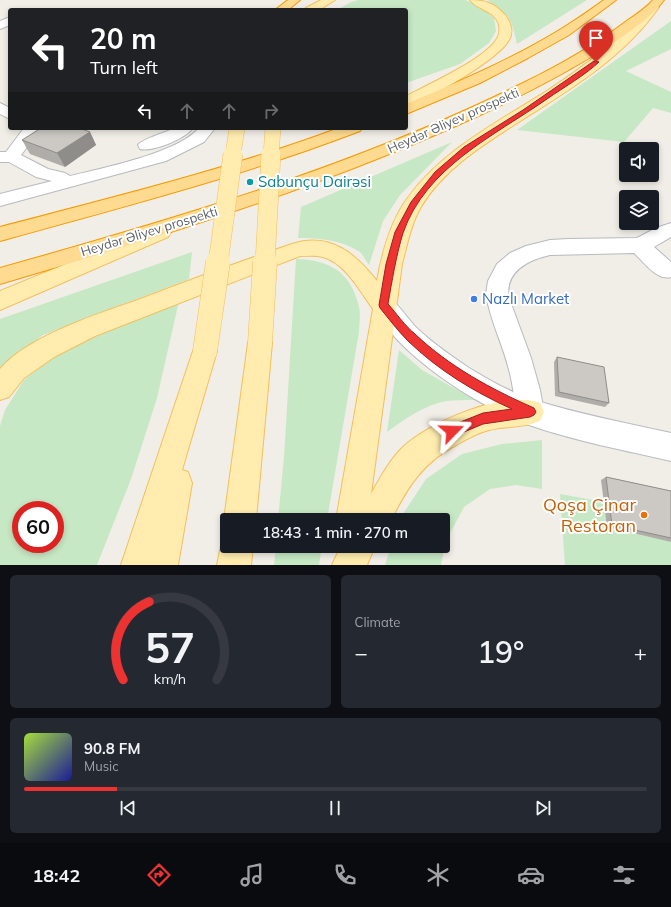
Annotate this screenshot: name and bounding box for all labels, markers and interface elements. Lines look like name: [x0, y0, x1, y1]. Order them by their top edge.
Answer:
text: 20 m: [90, 21, 156, 56]
pin: [579, 21, 613, 62]
icon: left: [24, 24, 76, 76]
icon: arrive: [585, 27, 607, 49]
text: Turn left: [90, 56, 158, 79]
street label: Heydər Əliyev prospekti: [385, 84, 521, 156]
icon: left: [134, 100, 156, 122]
icon: ahead: [176, 100, 198, 122]
icon: ahead: [218, 100, 240, 122]
icon: right: [260, 100, 282, 122]
map controls: [619, 142, 659, 230]
button: sound: [619, 142, 659, 182]
place label: Sabunçu Dairəsi: [258, 172, 371, 191]
marker: Sabunçu Dairəsi: [245, 177, 255, 187]
button: layers: [619, 190, 659, 230]
street label: Heydər Əliyev prospekti: [79, 203, 219, 259]
place label: Nazlı Market: [482, 289, 569, 308]
marker: Nazlı Market: [469, 294, 479, 304]
position arrow: [431, 410, 473, 452]
place label: Qoşa Çinar Restoran: [543, 493, 636, 537]
speed limit sign: 60: [12, 501, 64, 553]
marker: Qoşa Çinar Restoran: [639, 510, 649, 520]
text: 18:43 · 1 min · 270 m: [262, 523, 408, 542]
text: Climate: [355, 614, 400, 630]
text: 57: [145, 620, 195, 672]
text: 19°: [477, 633, 524, 671]
text: −: [355, 639, 368, 667]
text: +: [634, 639, 647, 667]
text: km/h: [154, 669, 186, 687]
text: 90.8 FM: [84, 739, 140, 758]
text: Music: [84, 758, 119, 774]
icon: previous: [117, 797, 139, 819]
icon: pause: [324, 797, 346, 819]
icon: next: [532, 797, 554, 819]
icon: directions: [145, 861, 173, 889]
icon: music: [238, 861, 266, 889]
icon: phone: [331, 861, 359, 889]
icon: climate: [424, 861, 452, 889]
icon: car: [517, 861, 545, 889]
icon: filters: [610, 861, 638, 889]
text: 18:42: [33, 864, 80, 887]

